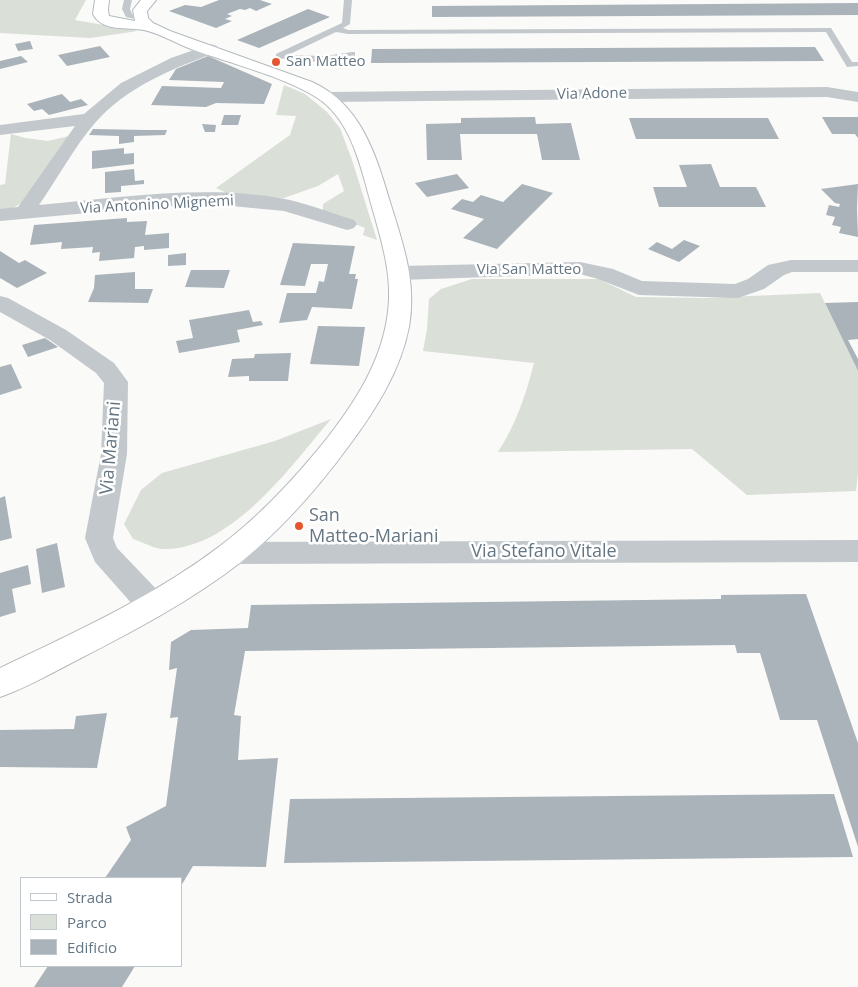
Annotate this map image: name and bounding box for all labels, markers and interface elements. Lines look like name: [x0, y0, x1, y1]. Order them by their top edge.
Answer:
place label: San Matteo: [286, 53, 366, 71]
marker: San Matteo: [270, 56, 282, 68]
street label: Via Adone: [557, 84, 627, 104]
street label: Via Antonino Mignemi: [80, 192, 234, 218]
street label: Via San Matteo: [477, 261, 581, 279]
street label: Via Mariani: [96, 400, 126, 496]
place label: San Matteo-Mariani: [309, 505, 438, 548]
marker: San Matteo-Mariani: [293, 520, 305, 532]
street label: Via Stefano Vitale: [471, 541, 617, 563]
legend: [20, 877, 182, 967]
text: Strada: [67, 887, 113, 907]
text: Parco: [67, 912, 107, 932]
text: Edificio: [67, 937, 117, 957]

